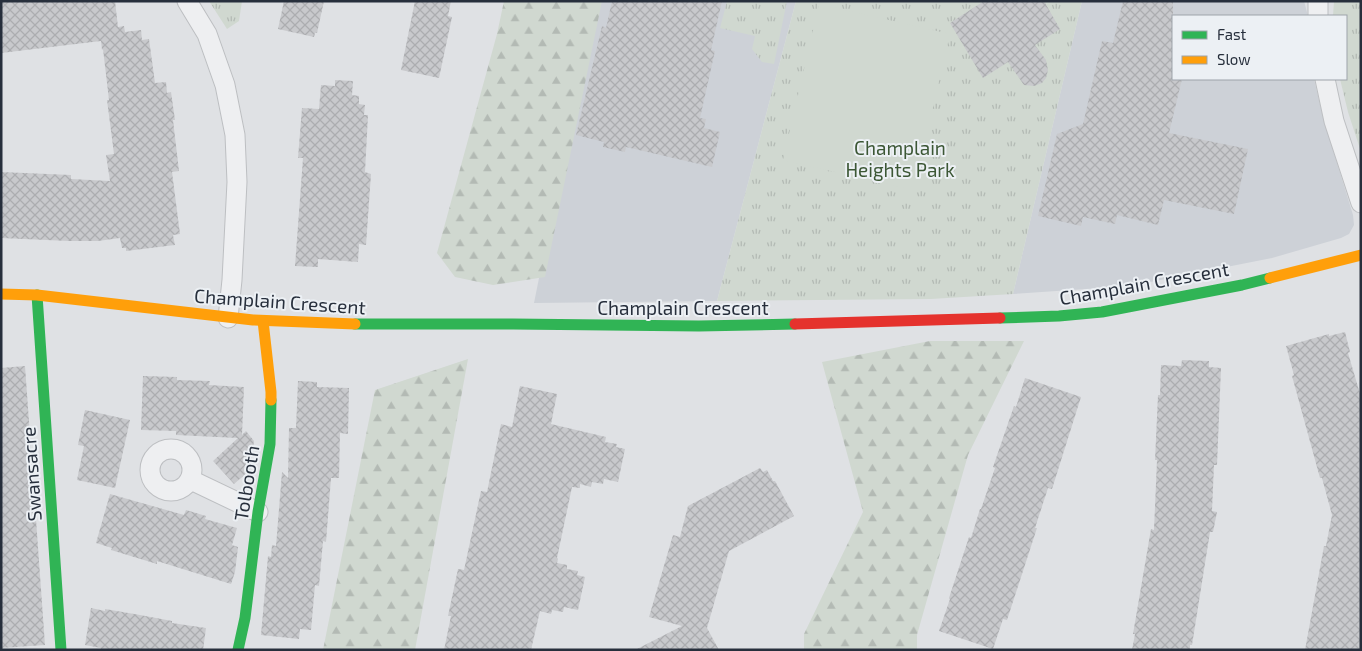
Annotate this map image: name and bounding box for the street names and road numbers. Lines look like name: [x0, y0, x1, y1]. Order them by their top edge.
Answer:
street label: Champlain Crescent: [1057, 257, 1231, 309]
street label: Champlain Crescent: [194, 284, 366, 318]
street label: Champlain Crescent: [597, 296, 769, 319]
street label: Swansacre: [16, 426, 46, 522]
street label: Tolbooth: [229, 444, 263, 522]

